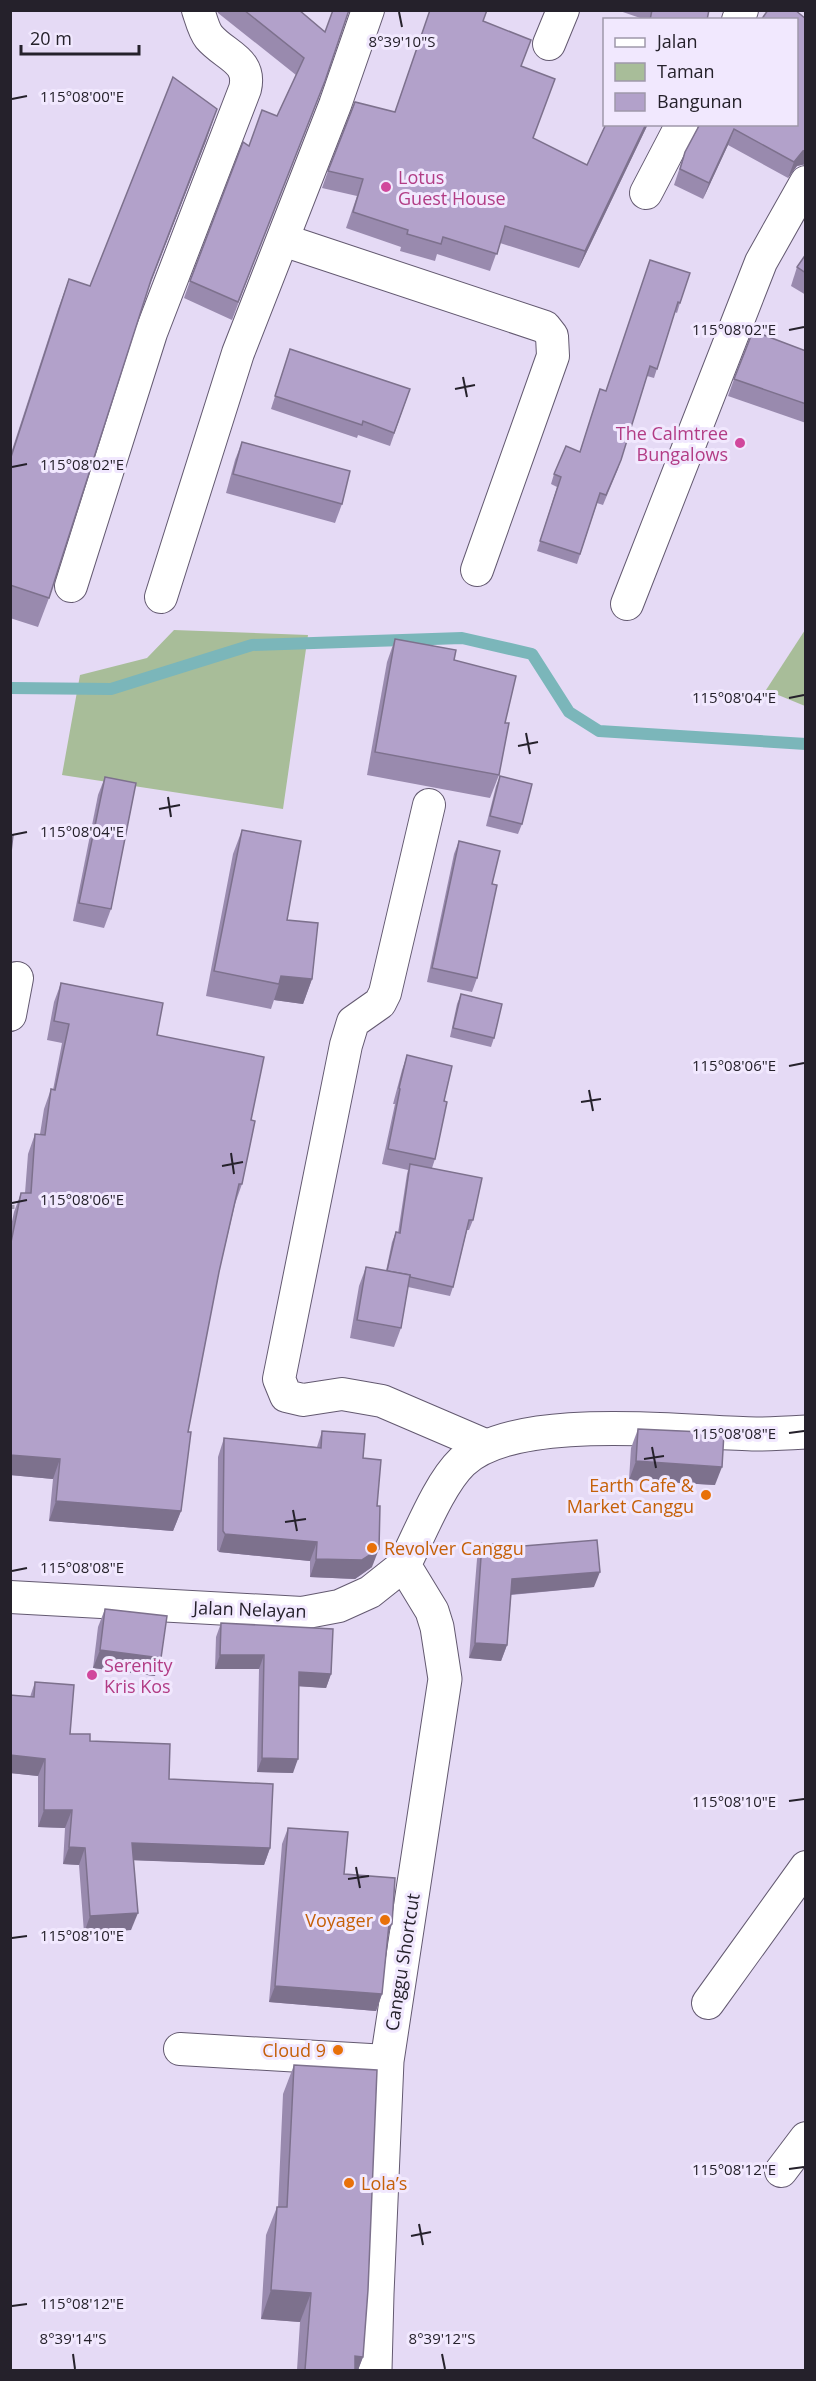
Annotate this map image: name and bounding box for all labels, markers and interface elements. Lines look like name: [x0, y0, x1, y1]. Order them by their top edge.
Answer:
scale bar: [21, 18, 140, 56]
legend: [603, 18, 798, 126]
text: 20 m: [30, 26, 72, 50]
text: Jalan: [655, 29, 697, 53]
text: 8°39'10"S: [369, 31, 435, 51]
text: Taman: [657, 59, 715, 83]
text: 115°08'00"E: [40, 86, 124, 106]
text: Bangunan: [657, 89, 743, 113]
place label: Lotus Guest House: [398, 165, 506, 210]
marker: Lotus Guest House: [379, 180, 393, 194]
text: 115°08'02"E: [692, 319, 776, 339]
place label: The Calmtree Bungalows: [616, 421, 728, 466]
marker: The Calmtree Bungalows: [733, 436, 747, 450]
text: 115°08'02"E: [40, 454, 124, 474]
text: 115°08'04"E: [692, 687, 776, 707]
text: 115°08'04"E: [40, 821, 124, 841]
text: 115°08'06"E: [692, 1055, 776, 1075]
text: 115°08'06"E: [40, 1189, 124, 1209]
text: 115°08'08"E: [692, 1423, 776, 1443]
place label: Earth Cafe & Market Canggu: [567, 1473, 695, 1518]
marker: Earth Cafe & Market Canggu: [699, 1488, 713, 1502]
place label: Revolver Canggu: [384, 1536, 524, 1560]
marker: Revolver Canggu: [365, 1541, 379, 1555]
text: 115°08'08"E: [40, 1557, 124, 1577]
street label: Jalan Nelayan: [191, 1595, 307, 1623]
place label: Serenity Kris Kos: [104, 1653, 173, 1698]
marker: Serenity Kris Kos: [85, 1668, 99, 1682]
text: 115°08'10"E: [692, 1791, 776, 1811]
street label: Canggu Shortcut: [379, 1891, 425, 2033]
place label: Voyager: [305, 1908, 374, 1932]
marker: Voyager: [378, 1913, 392, 1927]
text: 115°08'10"E: [40, 1925, 124, 1945]
place label: Cloud 9: [262, 2038, 326, 2062]
marker: Cloud 9: [331, 2043, 345, 2057]
text: 115°08'12"E: [692, 2159, 776, 2179]
place label: Lola’s: [361, 2171, 407, 2195]
marker: Lola’s: [342, 2176, 356, 2190]
text: 115°08'12"E: [40, 2293, 124, 2313]
text: 8°39'14"S: [40, 2328, 106, 2348]
text: 8°39'12"S: [409, 2328, 475, 2348]

